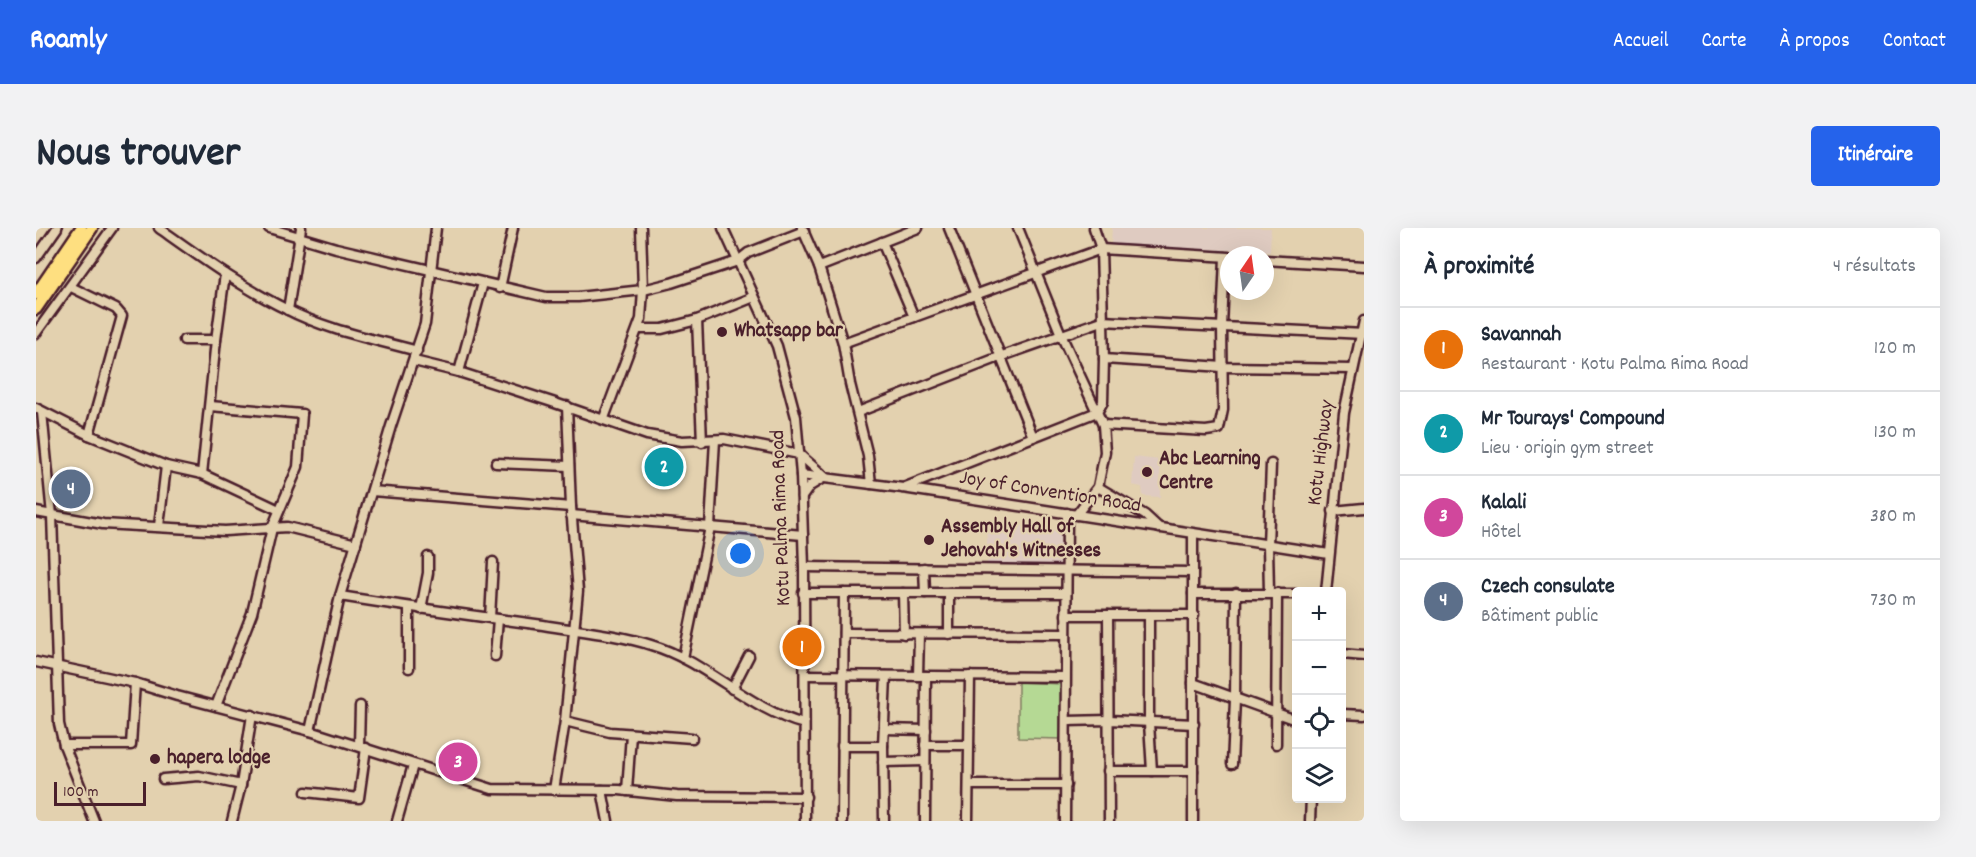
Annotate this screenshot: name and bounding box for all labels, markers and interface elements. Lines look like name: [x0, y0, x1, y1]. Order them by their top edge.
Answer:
text: Roamly: [30, 22, 106, 62]
text: Accueil: [1613, 27, 1668, 57]
text: Carte: [1701, 27, 1746, 57]
text: À propos: [1779, 27, 1850, 57]
text: Contact: [1883, 27, 1946, 57]
text: Nous trouver: [36, 126, 240, 186]
button: Itinéraire: [1811, 126, 1940, 186]
north arrow: [1220, 246, 1274, 300]
text: À proximité: [1424, 249, 1534, 286]
text: 4 résultats: [1833, 253, 1916, 281]
place label: Whatsapp bar: [734, 317, 844, 347]
text: Savannah: [1481, 320, 1561, 351]
marker: Whatsapp bar: [715, 325, 729, 339]
text: 1: [1441, 335, 1446, 363]
text: 120 m: [1874, 335, 1916, 363]
text: Restaurant · Kotu Palma Rima Road: [1481, 351, 1749, 379]
street label: Kotu Highway: [1301, 398, 1343, 507]
text: Mr Tourays' Compound: [1481, 404, 1665, 435]
text: 2: [1439, 419, 1448, 447]
text: 130 m: [1874, 419, 1916, 447]
street label: Kotu Palma Rima Road: [764, 429, 800, 607]
text: Lieu · origin gym street: [1481, 435, 1654, 463]
pin: 2: [644, 444, 684, 490]
place label: Abc Learning Centre: [1159, 445, 1261, 499]
street label: Joy of Convention Road: [957, 464, 1143, 522]
marker: Abc Learning Centre: [1140, 465, 1154, 479]
pin: 4: [51, 466, 90, 512]
text: Kalali: [1481, 488, 1526, 519]
text: 3: [1439, 503, 1448, 531]
text: 380 m: [1870, 503, 1916, 531]
place label: Assembly Hall of Jehovah's Witnesses: [941, 513, 1101, 567]
text: Hôtel: [1481, 519, 1521, 547]
marker: Assembly Hall of Jehovah's Witnesses: [922, 533, 936, 547]
your location: [726, 539, 755, 568]
text: Czech consulate: [1481, 572, 1615, 603]
map controls: [1292, 587, 1346, 803]
button: +: [1292, 587, 1346, 641]
text: 4: [1439, 587, 1448, 615]
text: 730 m: [1870, 587, 1916, 615]
text: Bâtiment public: [1481, 603, 1598, 631]
pin: 1: [782, 624, 822, 670]
button: −: [1292, 641, 1346, 695]
button: locate: [1292, 695, 1346, 749]
pin: 3: [438, 740, 478, 784]
place label: hapera lodge: [167, 744, 270, 774]
button: layers: [1292, 749, 1346, 803]
marker: hapera lodge: [148, 752, 162, 766]
scale bar: [54, 779, 146, 806]
text: 100 m: [63, 781, 99, 804]

